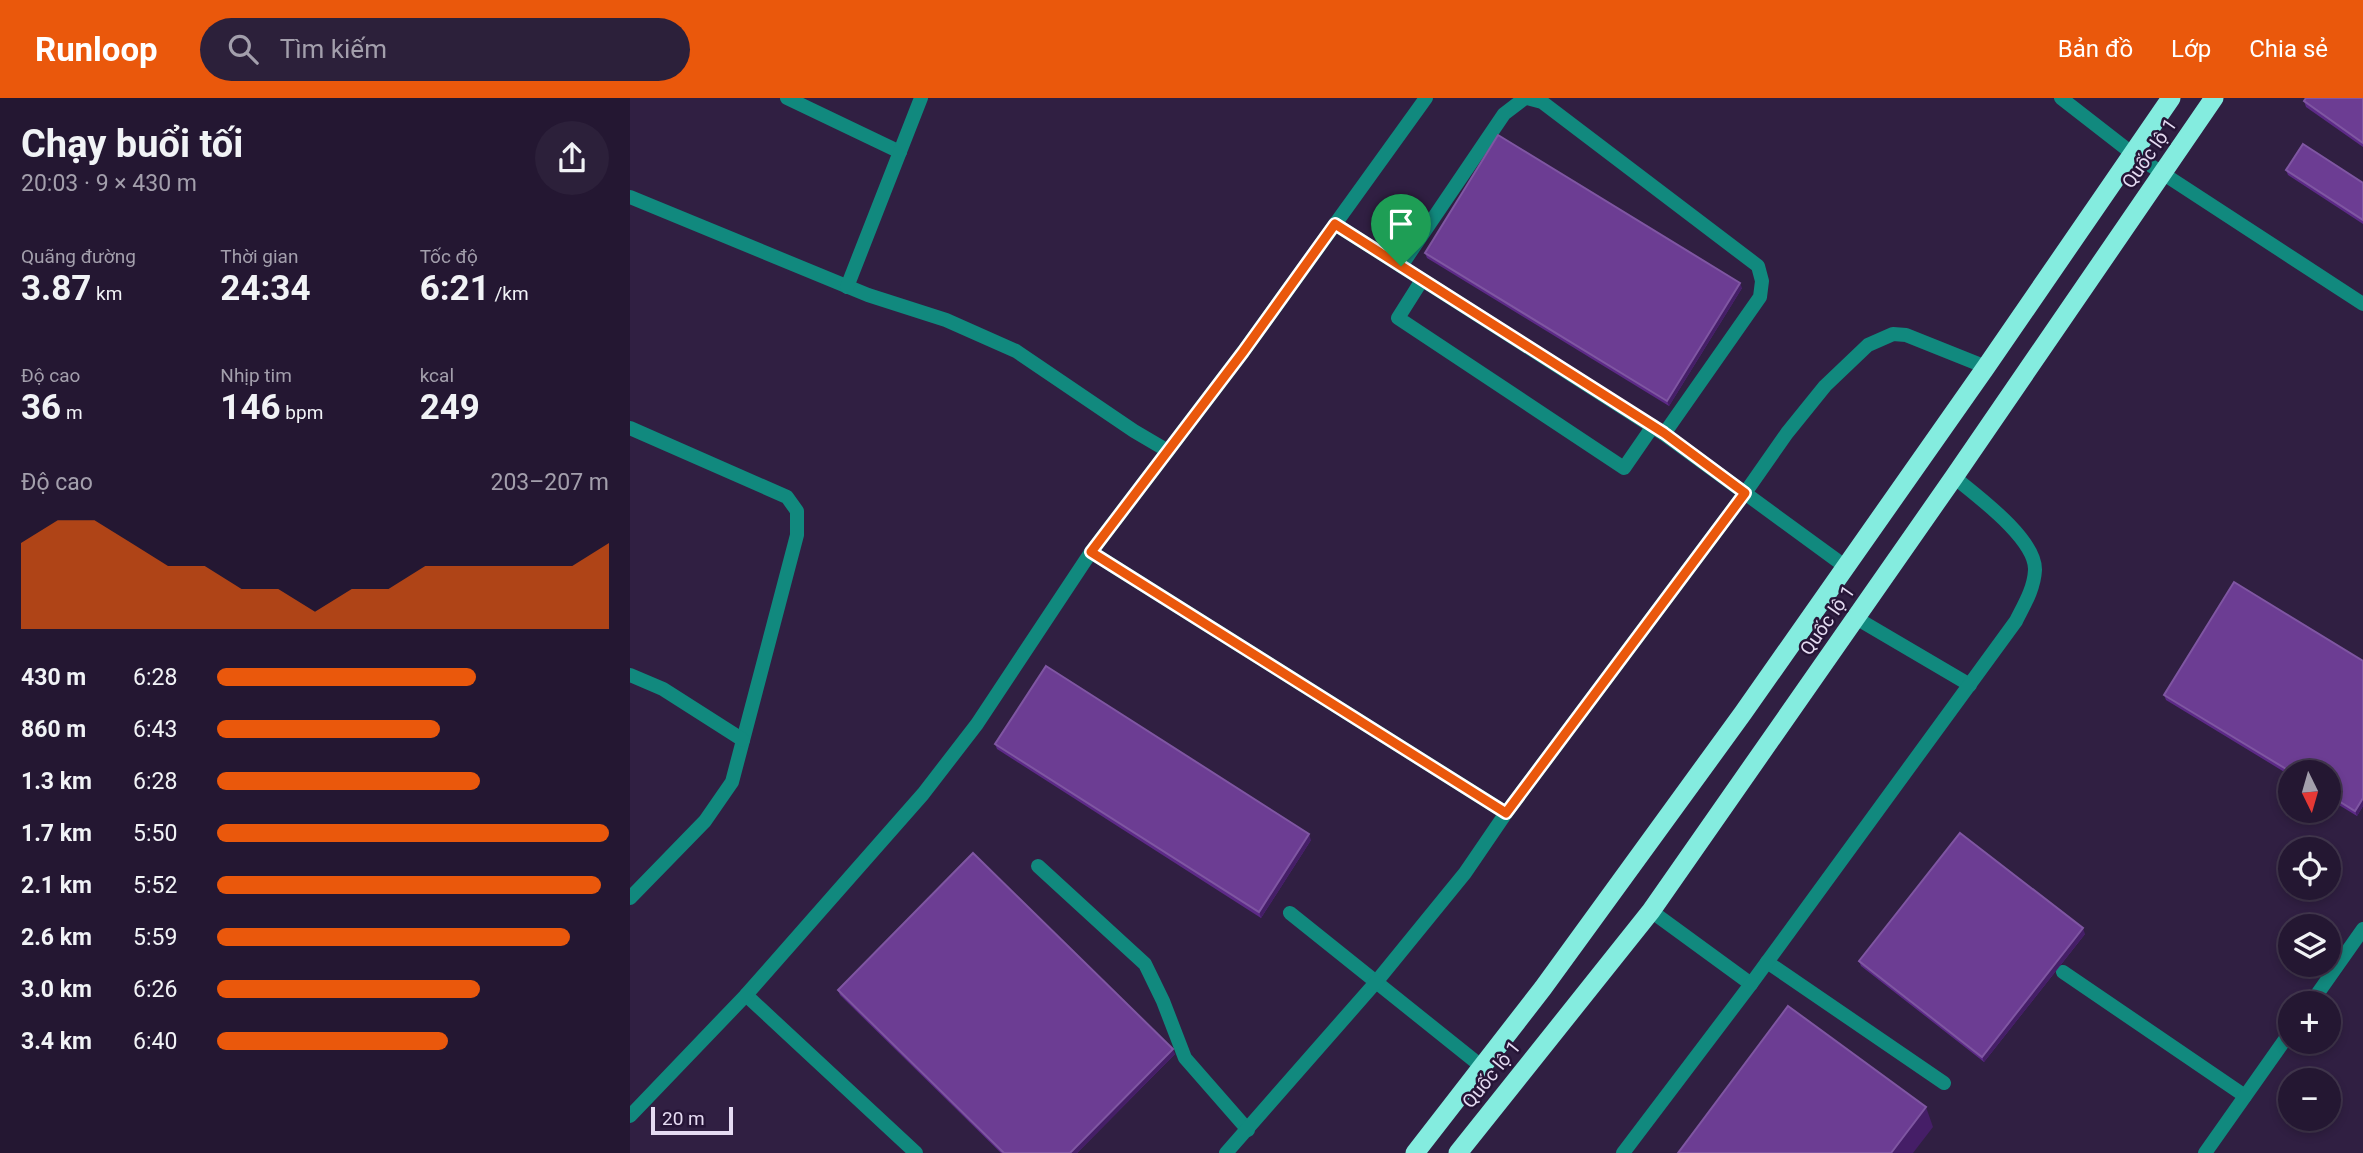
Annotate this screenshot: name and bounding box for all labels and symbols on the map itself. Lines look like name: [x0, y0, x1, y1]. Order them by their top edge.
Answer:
street label: Quốc lộ 1: [2117, 114, 2182, 193]
pin: [1371, 194, 1431, 266]
street label: Quốc lộ 1: [1795, 581, 1860, 660]
north arrow: [2278, 760, 2342, 822]
street label: Quốc lộ 1: [1457, 1036, 1525, 1113]
scale bar: [651, 1104, 733, 1136]

